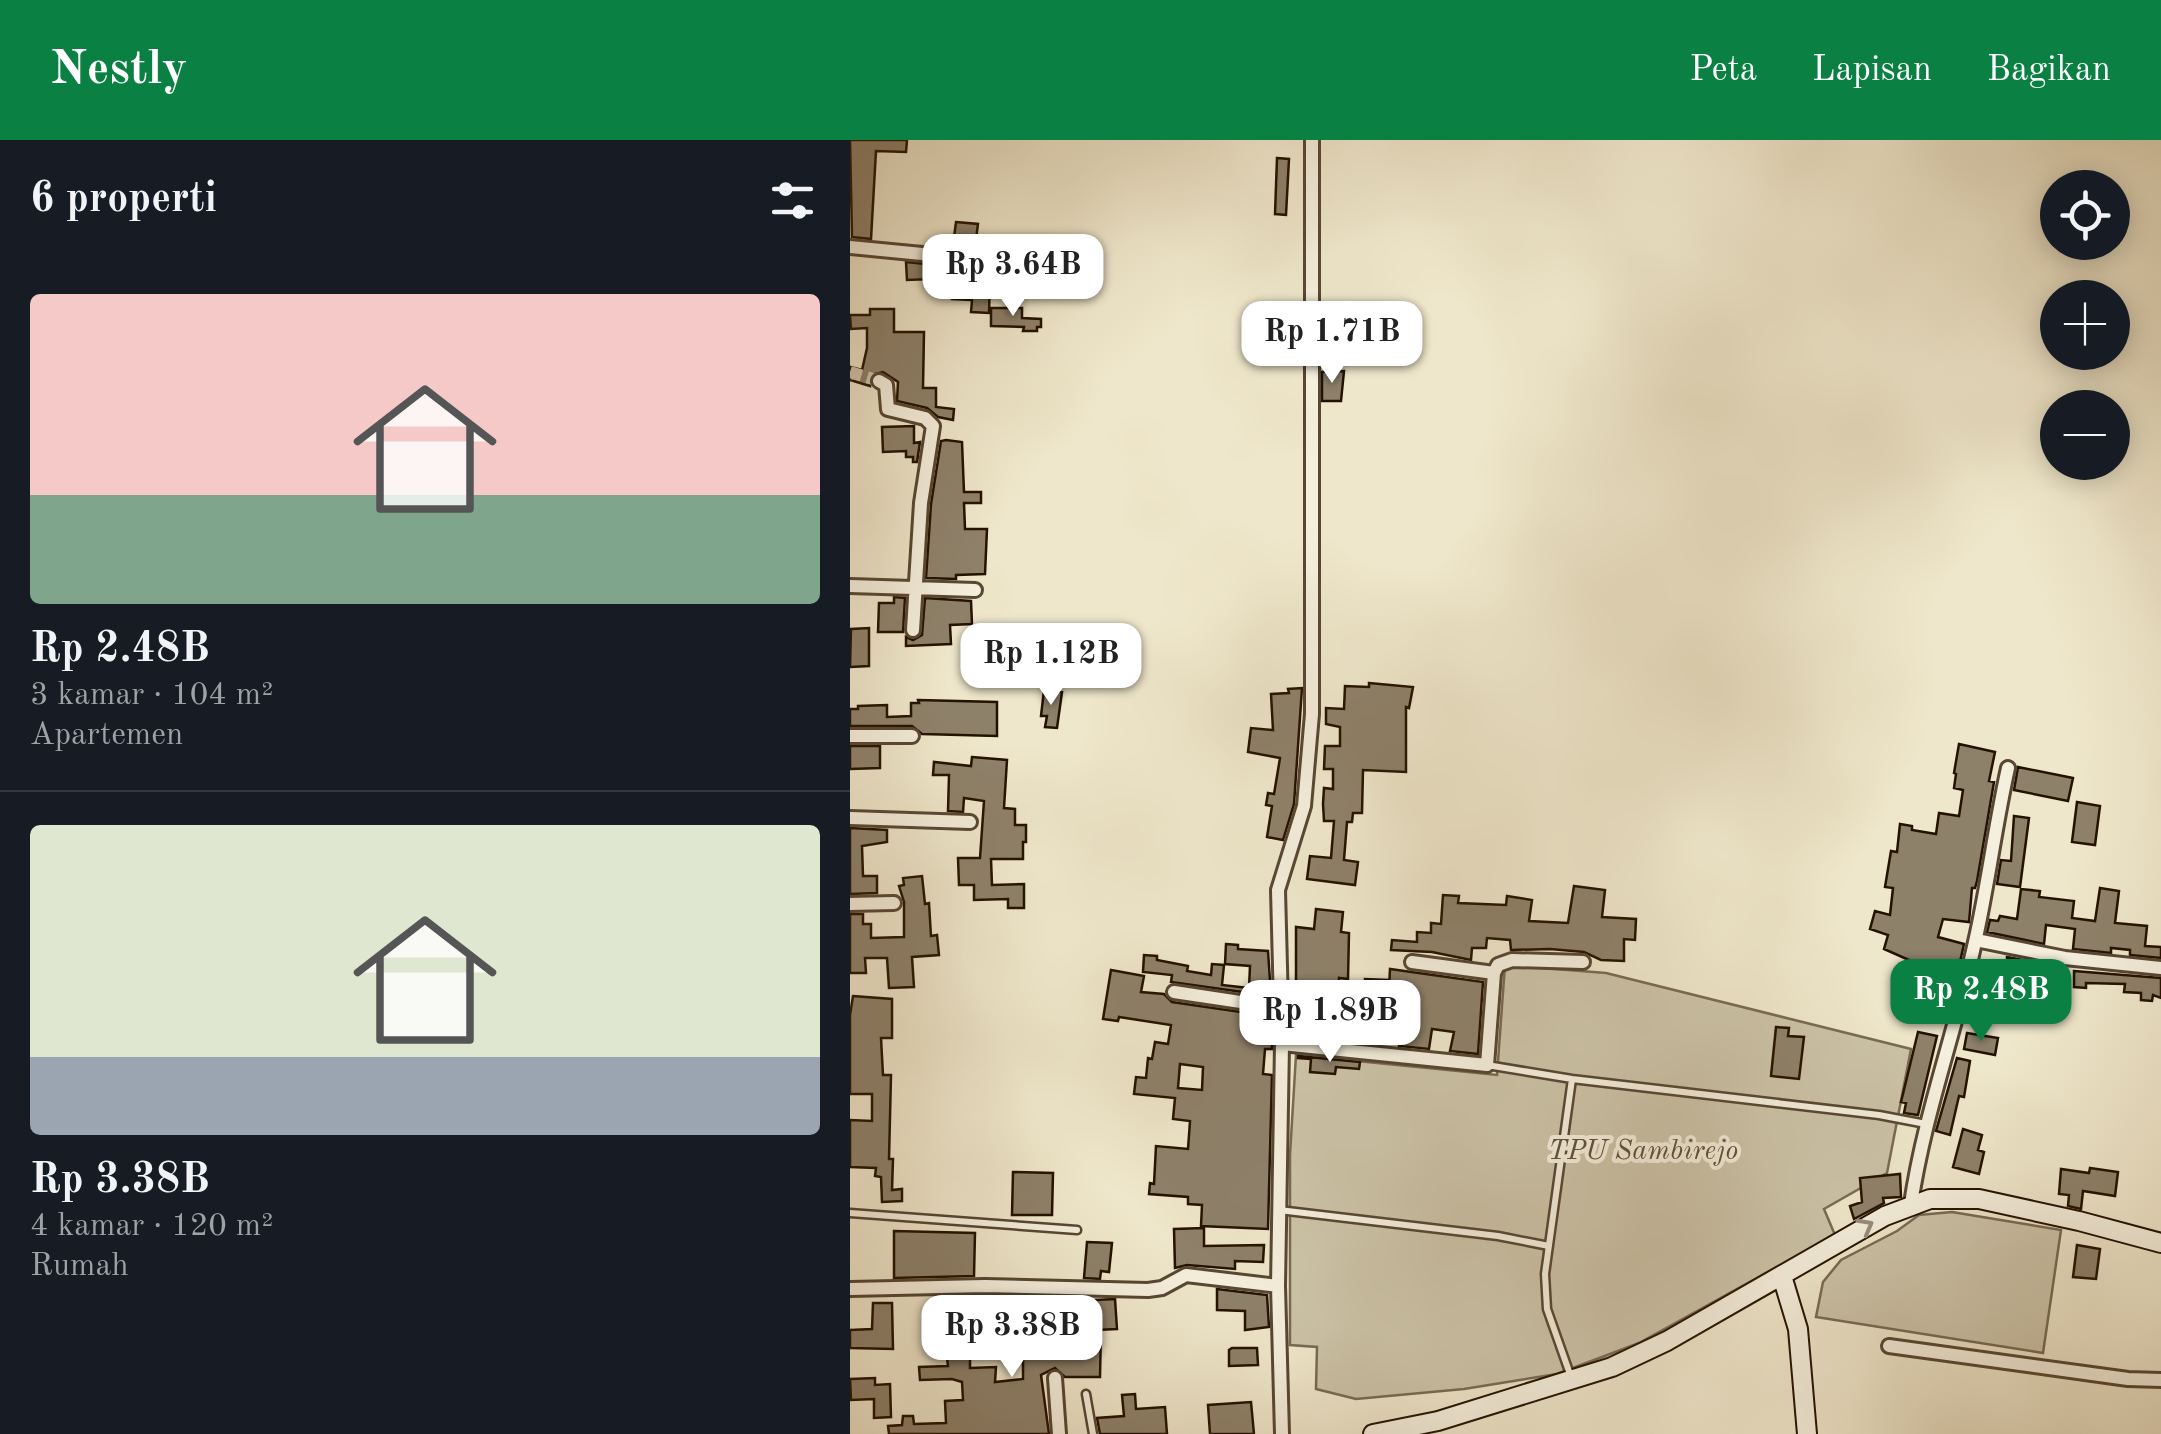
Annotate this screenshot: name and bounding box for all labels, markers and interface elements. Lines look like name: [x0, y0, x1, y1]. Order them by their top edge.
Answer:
text: Nestly: [50, 46, 187, 94]
text: Peta: [1689, 53, 1757, 88]
text: Lapisan: [1812, 53, 1932, 88]
text: Bagikan: [1987, 53, 2111, 88]
map controls: [2040, 170, 2130, 480]
button: locate: [2040, 170, 2130, 260]
icon: filters: [765, 173, 820, 228]
text: 6 properti: [30, 179, 217, 221]
pin: Rp 3.64B: [910, 234, 1116, 319]
text: Rp 3.64B: [944, 250, 1082, 282]
button: +: [2040, 280, 2130, 370]
pin: Rp 1.71B: [1229, 301, 1435, 386]
text: Rp 1.71B: [1263, 317, 1401, 349]
icon: home: [335, 359, 515, 539]
button: −: [2040, 390, 2130, 480]
pin: Rp 1.12B: [948, 623, 1154, 708]
text: Rp 2.48B: [30, 629, 210, 671]
text: Rp 1.12B: [982, 639, 1120, 671]
text: 3 kamar · 104 m²: [30, 680, 273, 712]
text: Apartemen: [30, 720, 183, 752]
icon: home: [335, 890, 515, 1070]
pin: Rp 2.48B: [1878, 959, 2084, 1044]
text: Rp 2.48B: [1912, 975, 2050, 1007]
pin: Rp 1.89B: [1227, 980, 1433, 1065]
text: Rp 1.89B: [1261, 996, 1399, 1028]
park label: TPU Sambirejo: [1548, 1138, 1738, 1166]
text: Rp 3.38B: [30, 1160, 210, 1202]
text: 4 kamar · 120 m²: [30, 1211, 273, 1243]
one-way arrow: [1855, 1219, 1873, 1239]
text: Rumah: [30, 1251, 129, 1283]
pin: Rp 3.38B: [909, 1295, 1115, 1380]
text: Rp 3.38B: [943, 1311, 1081, 1343]

